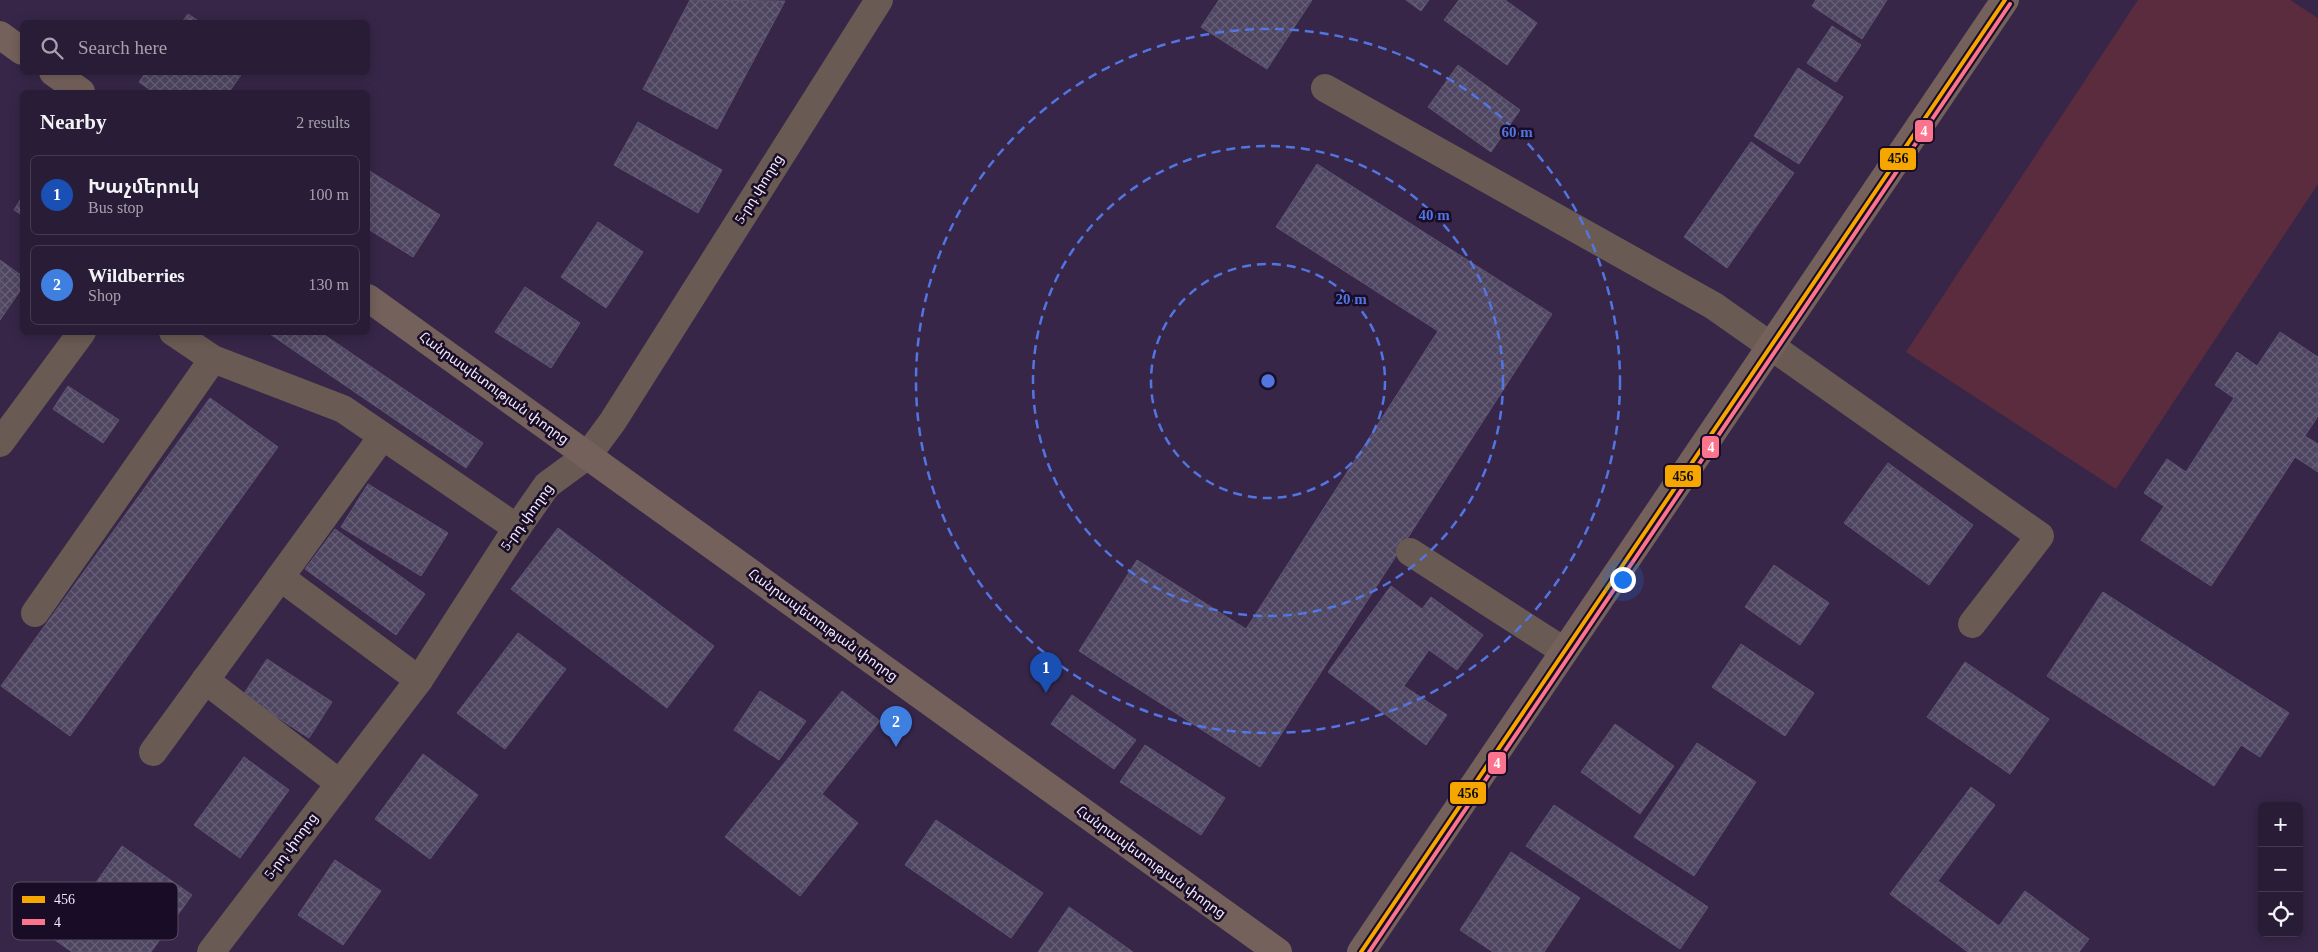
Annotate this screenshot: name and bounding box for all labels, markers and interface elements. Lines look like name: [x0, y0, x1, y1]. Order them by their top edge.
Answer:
search box: [20, 20, 370, 75]
icon: search: [38, 34, 66, 62]
text: Search here: [78, 37, 167, 58]
text: Nearby: [40, 110, 107, 134]
text: 2 results: [296, 114, 350, 131]
line badge: 4: [1914, 119, 1934, 143]
text: 60 m: [1501, 124, 1533, 140]
text: 4: [1921, 124, 1928, 139]
line badge: 456: [1879, 147, 1917, 171]
text: 456: [1888, 151, 1909, 166]
street label: 5-րդ փողոց: [732, 152, 786, 226]
text: Խաչմերուկ: [88, 176, 199, 197]
text: 1: [53, 186, 61, 203]
text: 100 m: [309, 186, 349, 203]
text: Bus stop: [88, 199, 144, 216]
text: 40 m: [1418, 207, 1450, 223]
text: Wildberries: [88, 265, 185, 286]
text: 2: [53, 276, 61, 293]
text: 130 m: [309, 276, 349, 293]
text: Shop: [88, 287, 121, 304]
text: 20 m: [1335, 291, 1367, 307]
street label: Հանրապետության փողոց: [416, 329, 572, 447]
centre of rings: [1259, 372, 1277, 390]
line badge: 4: [1701, 435, 1720, 459]
text: 4: [1708, 440, 1715, 455]
line badge: 456: [1664, 464, 1702, 488]
text: 456: [1673, 469, 1694, 484]
street label: 5-րդ փողոց: [498, 481, 556, 553]
street label: Հանրապետության փողոց: [745, 566, 901, 684]
your location: [1610, 567, 1636, 593]
pin: 1: [1030, 652, 1062, 693]
pin: 2: [880, 706, 912, 747]
line badge: 4: [1487, 751, 1507, 775]
text: 4: [1494, 756, 1501, 771]
line badge: 456: [1449, 781, 1487, 805]
text: 456: [1458, 786, 1479, 801]
map controls: [2258, 802, 2303, 937]
button: +: [2258, 802, 2303, 847]
street label: Հանրապետության փողոց: [1073, 803, 1229, 921]
street label: 5-րդ փողոց: [261, 810, 321, 882]
button: −: [2258, 847, 2303, 892]
legend: [12, 882, 178, 940]
text: 456: [54, 892, 75, 907]
button: locate: [2258, 892, 2303, 937]
text: 4: [54, 915, 61, 930]

